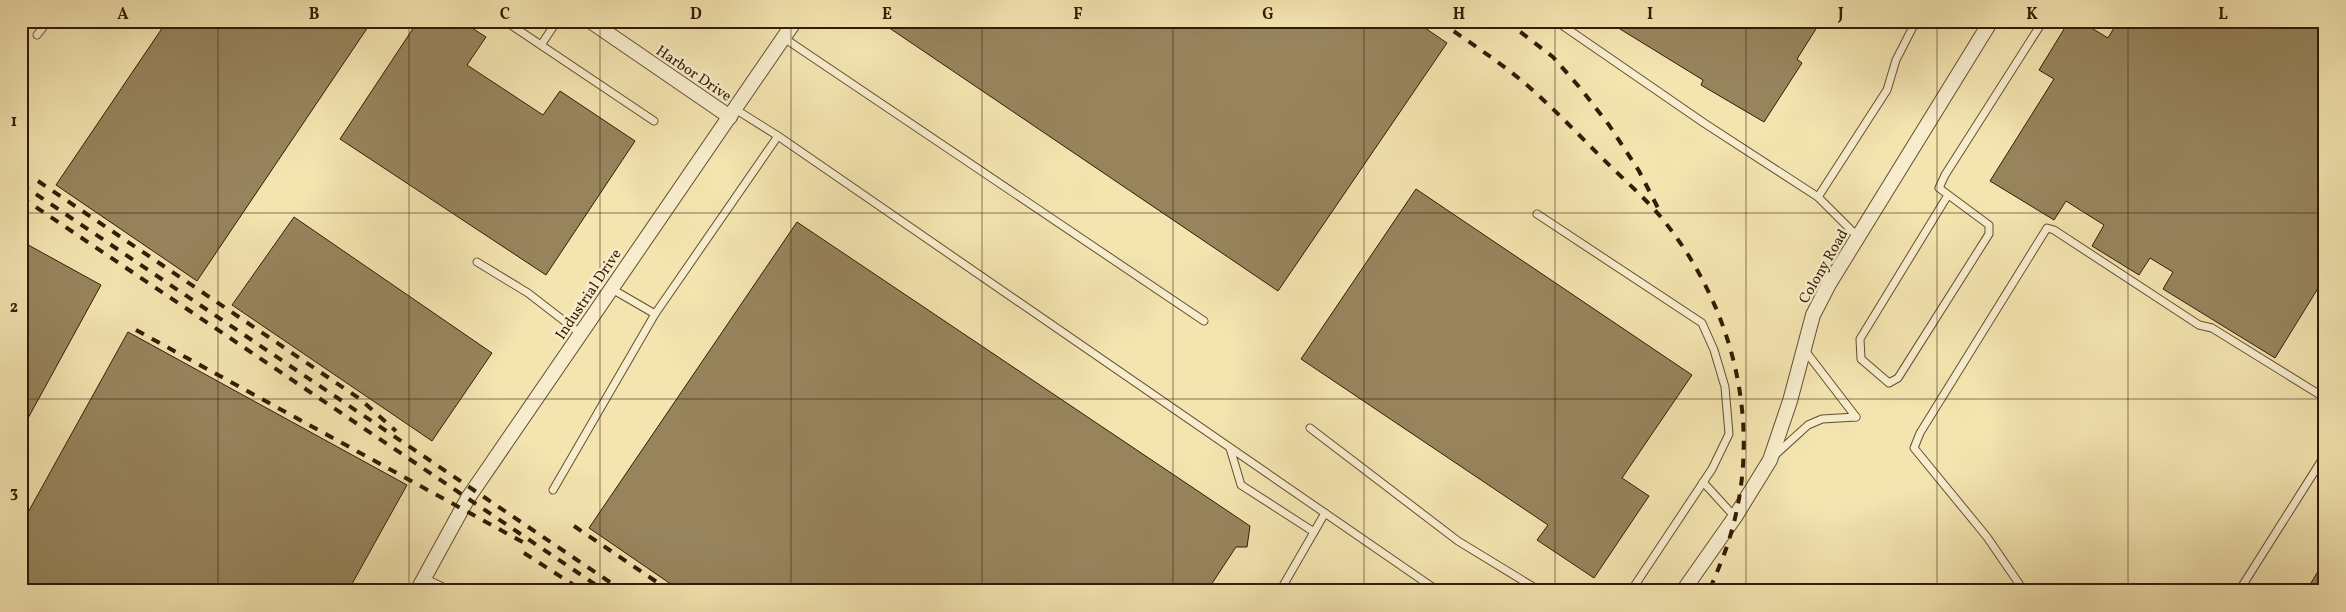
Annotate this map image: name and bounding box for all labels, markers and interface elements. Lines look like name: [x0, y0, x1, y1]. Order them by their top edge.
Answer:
text: A: [117, 4, 129, 26]
text: B: [309, 4, 320, 26]
text: C: [500, 4, 510, 26]
text: D: [690, 4, 702, 26]
text: E: [882, 4, 892, 26]
text: F: [1073, 4, 1083, 26]
text: G: [1262, 4, 1274, 26]
text: H: [1453, 4, 1465, 26]
text: I: [1647, 4, 1653, 26]
text: J: [1837, 4, 1844, 26]
text: K: [2026, 4, 2038, 26]
text: L: [2218, 4, 2228, 26]
street label: Harbor Drive: [651, 41, 735, 107]
text: 1: [11, 111, 17, 133]
street label: Colony Road: [1794, 226, 1854, 308]
street label: Industrial Drive: [551, 245, 627, 344]
text: 2: [10, 297, 18, 319]
text: 3: [10, 482, 18, 504]

